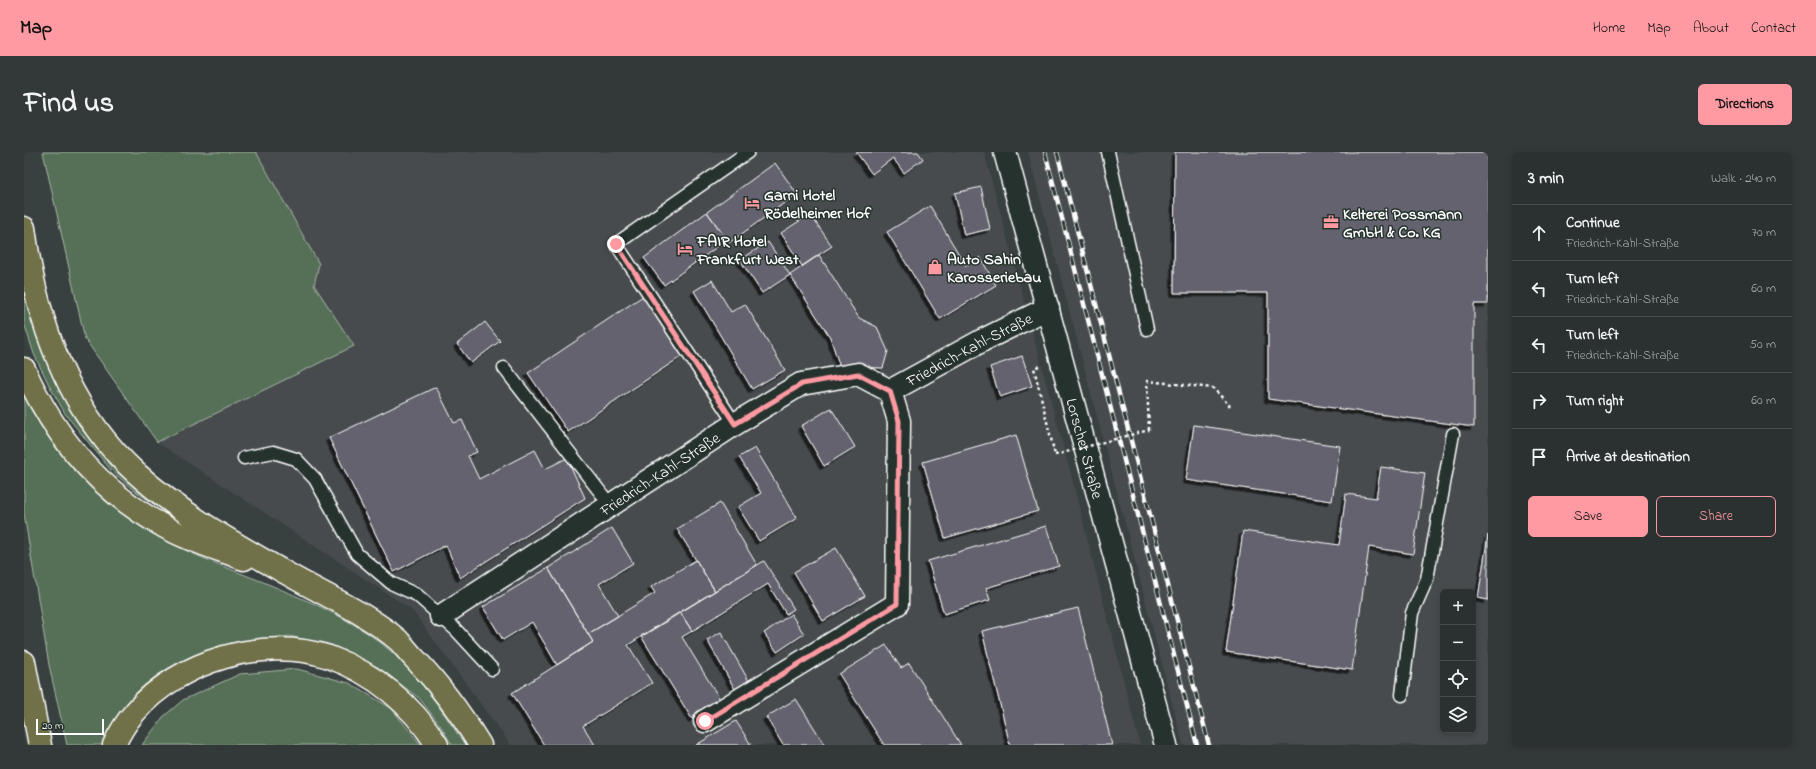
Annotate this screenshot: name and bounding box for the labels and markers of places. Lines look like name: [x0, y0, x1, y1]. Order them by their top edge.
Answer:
place label: Garni Hotel Rödelheimer Hof: [763, 184, 872, 226]
hotel icon: Garni Hotel Rödelheimer Hof: [743, 194, 761, 212]
place label: Kelterei Possmann GmbH & Co. KG: [1343, 203, 1462, 245]
office icon: Kelterei Possmann GmbH & Co. KG: [1322, 213, 1340, 231]
place label: FAIR Hotel Frankfurt West: [696, 230, 799, 272]
hotel icon: FAIR Hotel Frankfurt West: [676, 240, 694, 258]
place label: Auto Sahin Karosseriebau: [947, 248, 1041, 290]
shop icon: Auto Sahin Karosseriebau: [926, 258, 944, 276]

